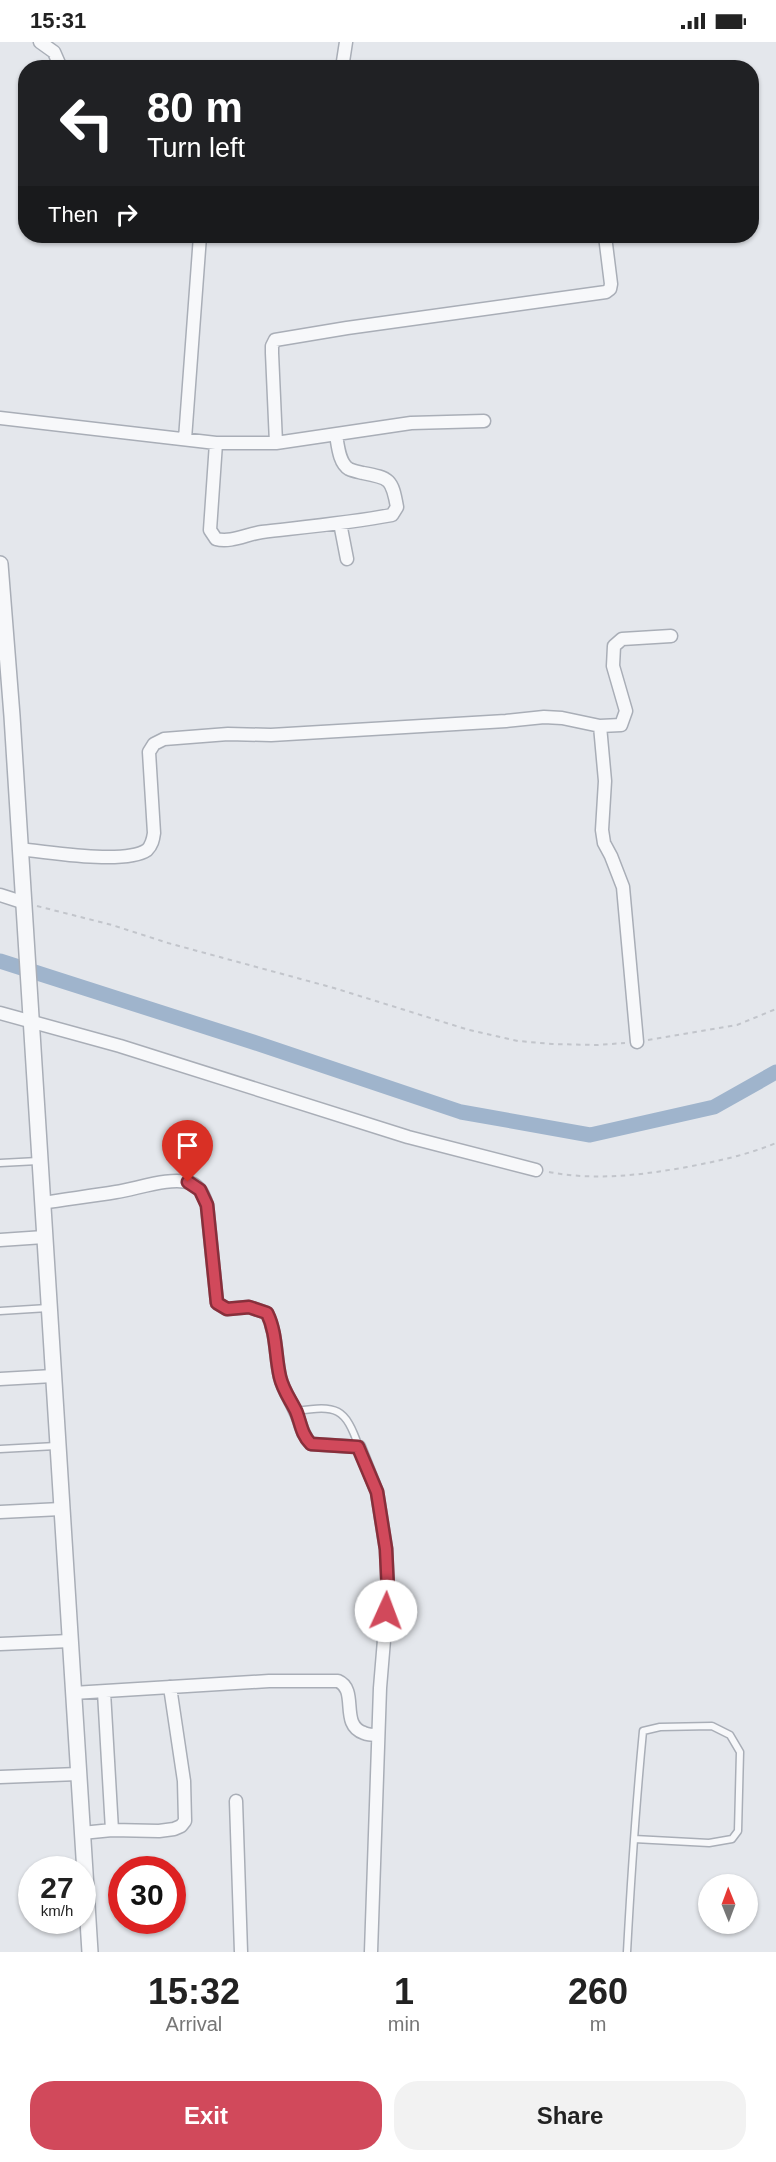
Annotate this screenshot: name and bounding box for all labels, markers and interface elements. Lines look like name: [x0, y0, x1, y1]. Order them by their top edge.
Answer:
text: 15:31: [30, 8, 86, 33]
icon: left: [48, 84, 126, 162]
text: 80 m: [147, 84, 243, 131]
text: Turn left: [147, 133, 245, 163]
icon: right: [110, 198, 143, 231]
text: Then: [48, 202, 98, 227]
pin: [162, 1120, 213, 1182]
icon: arrive: [171, 1129, 204, 1162]
position arrow: [354, 1579, 418, 1643]
speed limit sign: 30: [108, 1856, 186, 1934]
text: 27: [40, 1871, 74, 1904]
north arrow: [698, 1874, 758, 1934]
map controls: [698, 1874, 758, 1934]
text: km/h: [41, 1902, 73, 1919]
text: 15:32: [148, 1971, 240, 2012]
text: 1: [394, 1971, 414, 2012]
text: 260: [568, 1971, 628, 2012]
text: Arrival: [166, 2013, 222, 2035]
text: min: [388, 2013, 420, 2035]
text: m: [590, 2013, 606, 2035]
button: Exit: [30, 2081, 382, 2150]
button: Share: [394, 2081, 746, 2150]

